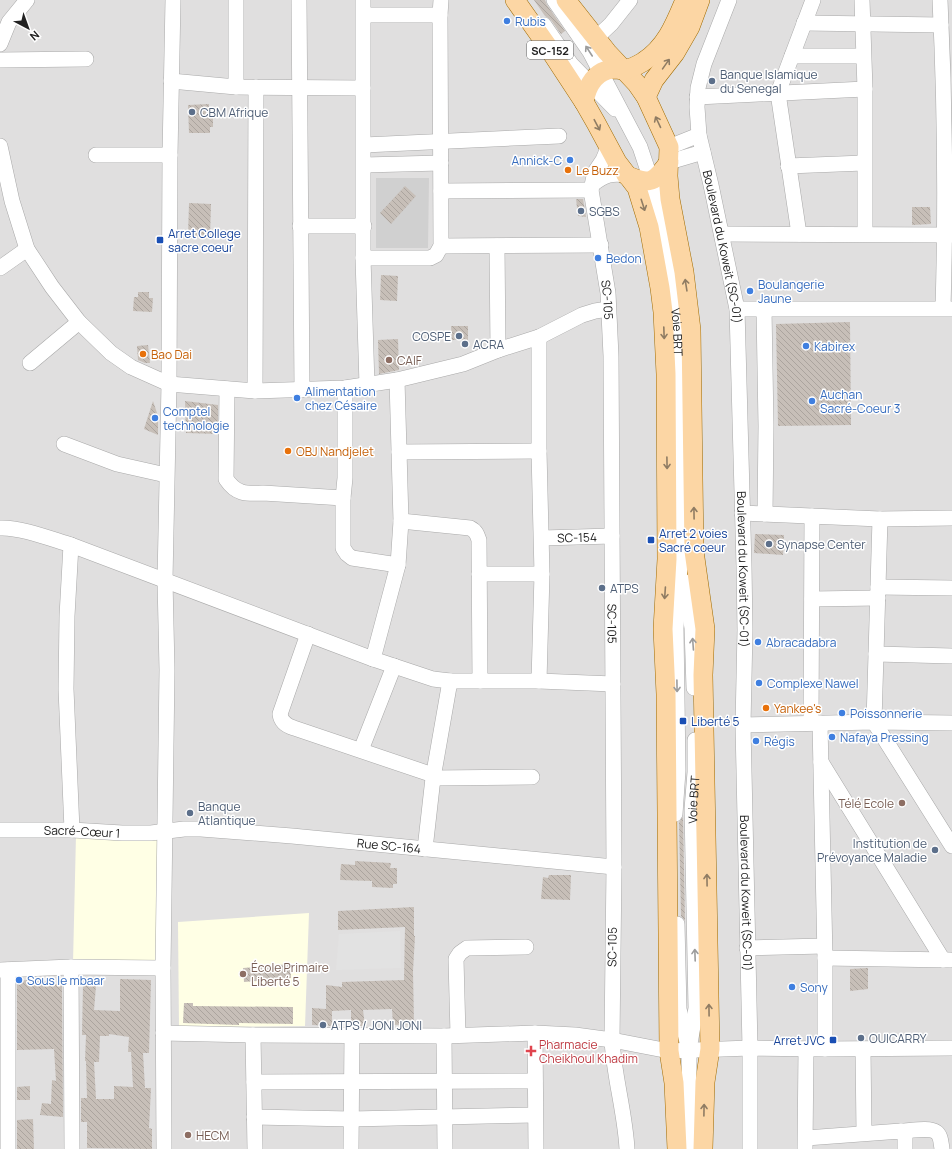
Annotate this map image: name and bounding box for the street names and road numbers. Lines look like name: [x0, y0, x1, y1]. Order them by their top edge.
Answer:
road number: SC-152: [527, 41, 573, 59]
street label: Boulevard du Koweit (SC-01): [699, 168, 746, 324]
street label: SC-105: [597, 279, 618, 320]
street label: Voie BRT: [667, 307, 688, 357]
street label: Boulevard du Koweit (SC-01): [733, 491, 754, 648]
street label: SC-154: [557, 528, 597, 546]
street label: SC-105: [604, 604, 621, 644]
street label: Voie BRT: [683, 774, 703, 824]
street label: Boulevard du Koweit (SC-01): [736, 815, 757, 972]
street label: Sacré-Cœur 1: [44, 821, 121, 841]
street label: Rue SC-164: [356, 834, 422, 857]
street label: SC-105: [603, 927, 621, 967]

